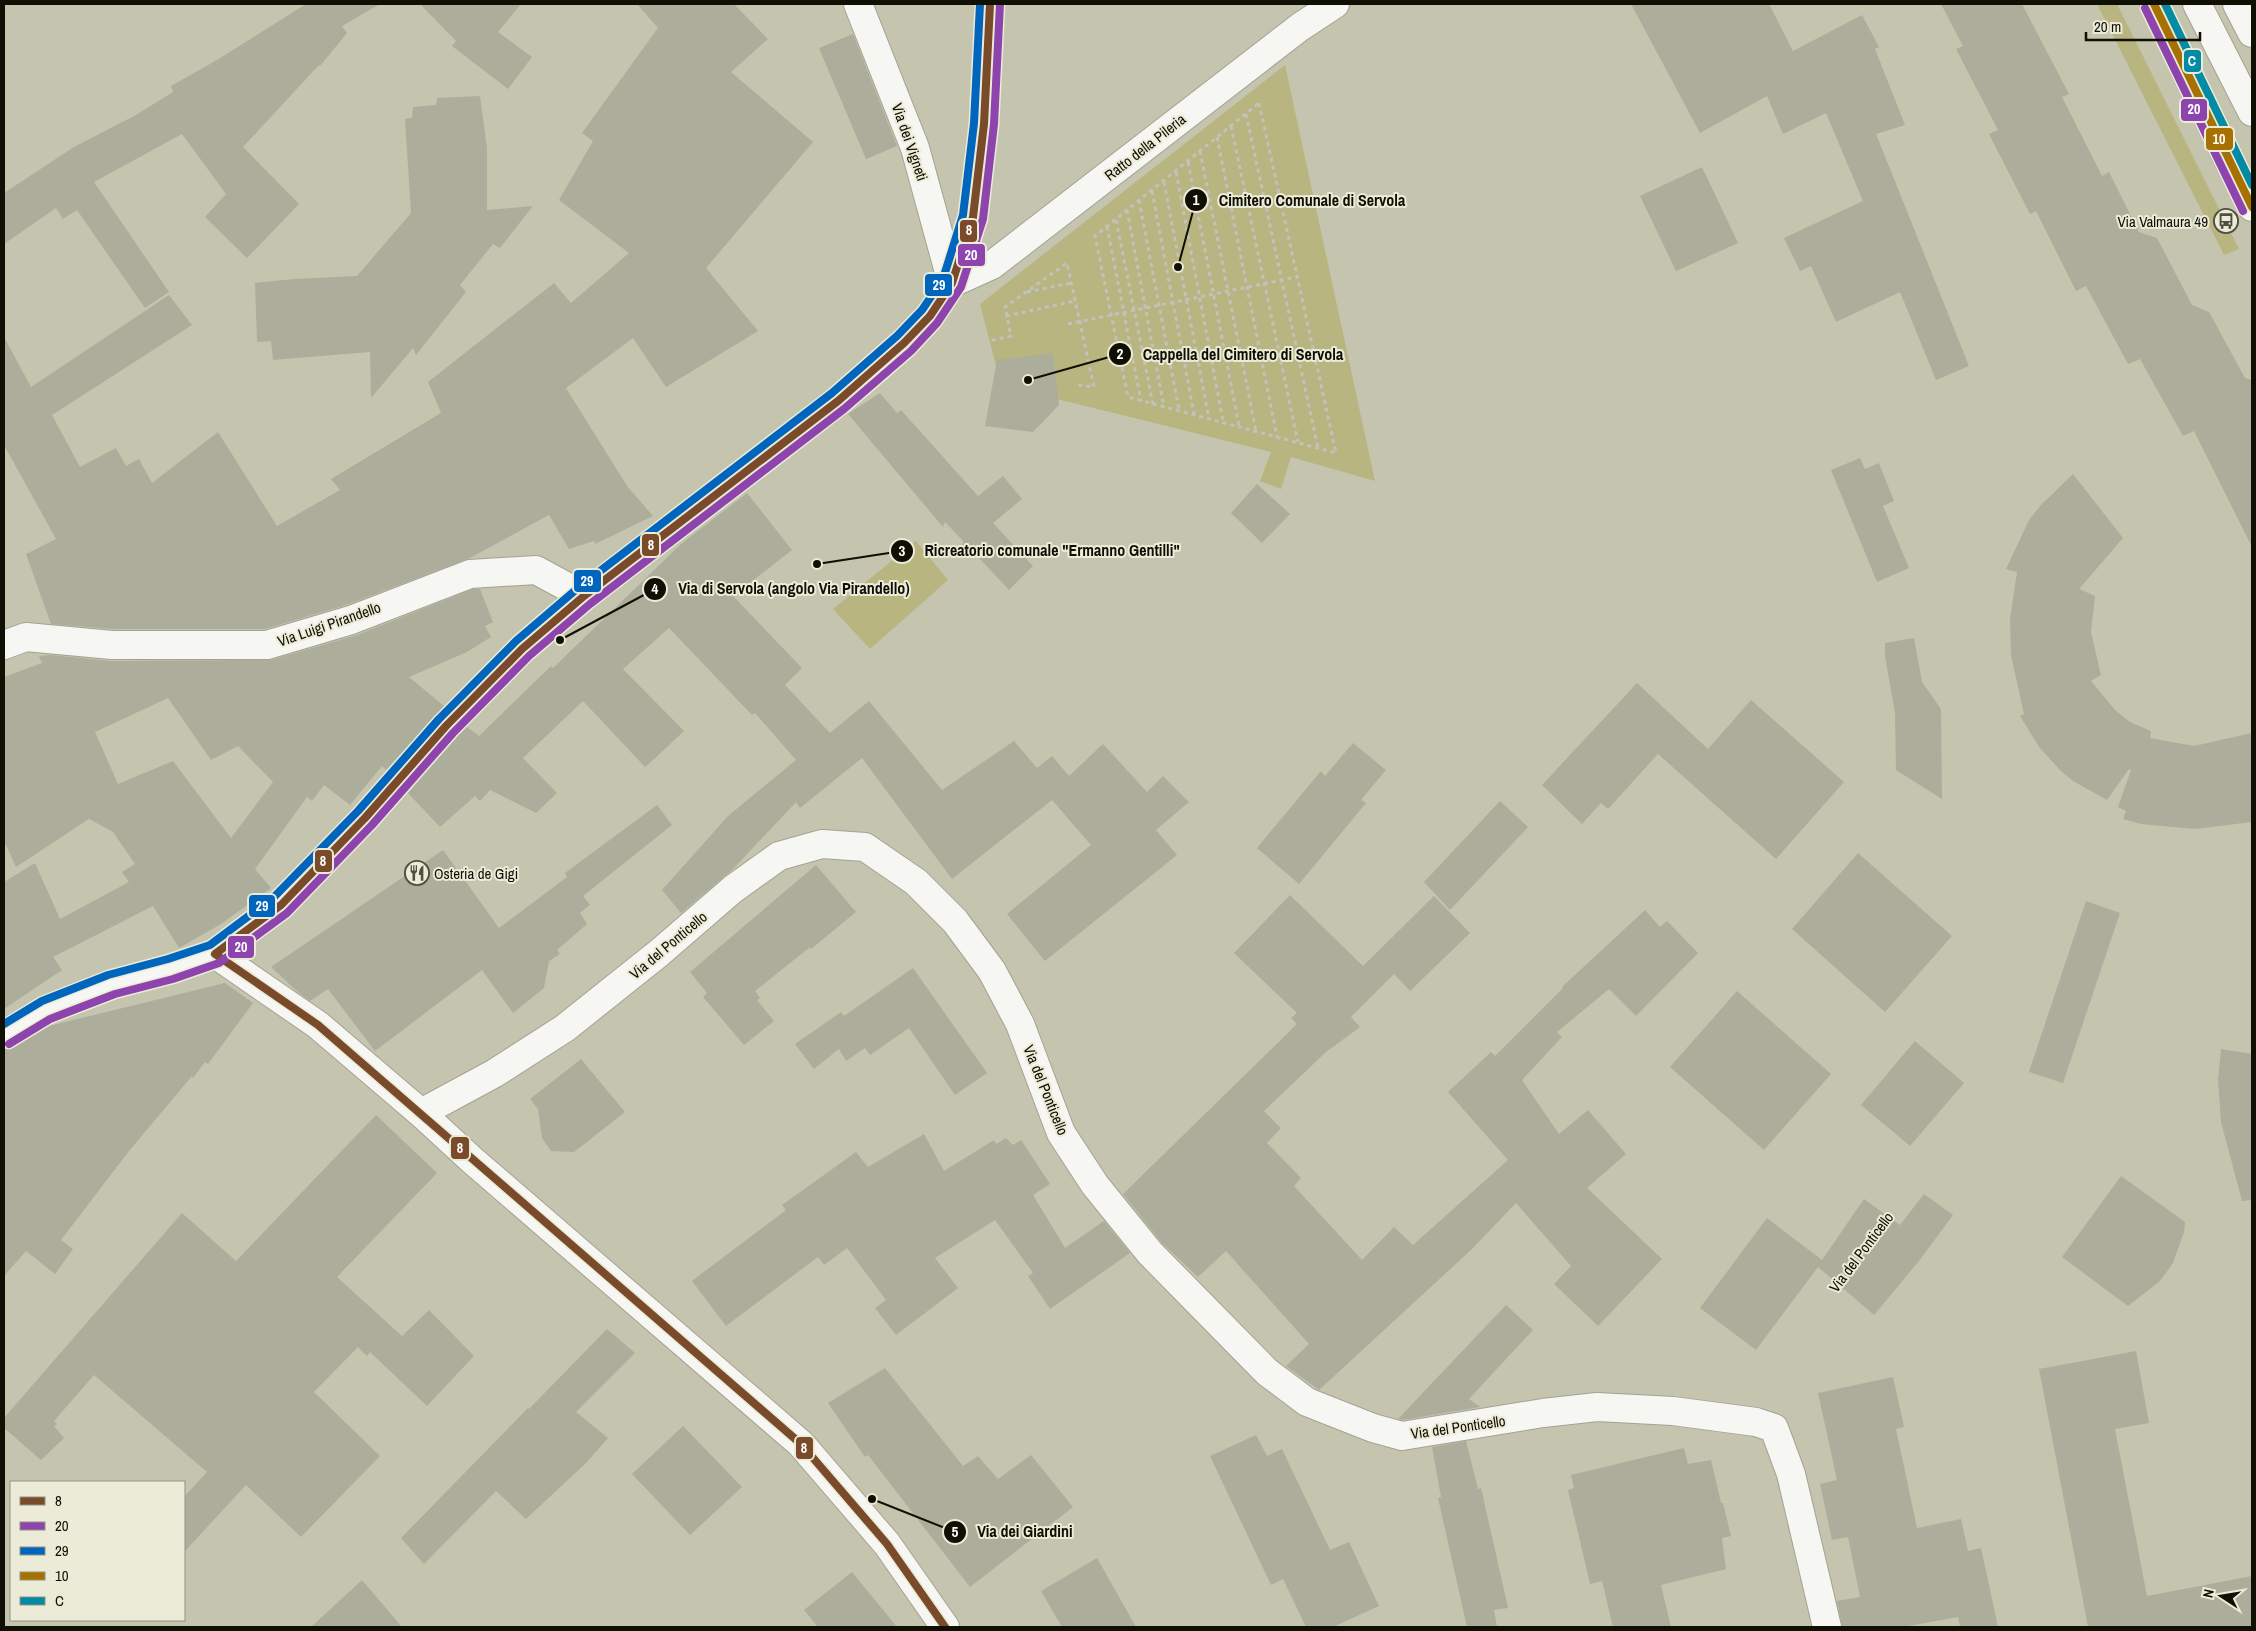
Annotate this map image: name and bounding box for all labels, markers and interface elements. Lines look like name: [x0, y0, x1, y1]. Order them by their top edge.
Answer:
scale bar: [2086, 10, 2200, 42]
text: 20 m: [2094, 16, 2121, 37]
line badge: C: [2183, 49, 2202, 73]
text: C: [2188, 52, 2196, 70]
line badge: 20: [2180, 98, 2208, 122]
street label: Via dei Vigneti: [887, 100, 933, 184]
text: 20: [2188, 100, 2200, 118]
street label: Ratto della Pileria: [1100, 109, 1190, 185]
line badge: 10: [2205, 127, 2234, 151]
text: 10: [2213, 130, 2225, 148]
callout: Cimitero Comunale di Servola: [1183, 185, 1415, 216]
text: 1: [1193, 189, 1200, 210]
text: Cimitero Comunale di Servola: [1219, 189, 1406, 211]
bus stop icon: Via Valmaura 49: [2213, 208, 2239, 234]
place label: Via Valmaura 49: [2117, 211, 2208, 232]
line badge: 8: [959, 219, 978, 243]
text: 8: [966, 221, 972, 239]
line badge: 20: [957, 243, 986, 267]
text: 20: [965, 246, 977, 264]
line badge: 29: [924, 273, 953, 297]
text: 29: [933, 276, 945, 294]
callout: Cappella del Cimitero di Servola: [1108, 339, 1353, 370]
text: 2: [1117, 343, 1124, 364]
text: Cappella del Cimitero di Servola: [1143, 343, 1344, 365]
line badge: 8: [641, 533, 660, 557]
callout: Ricreatorio comunale "Ermanno Gentilli": [889, 535, 1190, 566]
text: 8: [648, 536, 654, 554]
text: Ricreatorio comunale "Ermanno Gentilli": [924, 539, 1180, 561]
text: 3: [899, 540, 906, 561]
line badge: 29: [573, 569, 602, 593]
text: 29: [581, 572, 593, 590]
callout: Via di Servola (angolo Via Pirandello): [643, 573, 919, 604]
text: Via di Servola (angolo Via Pirandello): [678, 577, 910, 599]
text: 4: [652, 578, 659, 599]
street label: Via Luigi Pirandello: [275, 596, 384, 651]
line badge: 8: [314, 849, 333, 873]
text: 8: [320, 852, 326, 870]
restaurant icon: Osteria de Gigi: [404, 860, 430, 886]
place label: Osteria de Gigi: [434, 863, 518, 884]
line badge: 29: [248, 894, 276, 918]
text: 29: [256, 897, 268, 915]
street label: Via del Ponticello: [625, 906, 711, 984]
line badge: 20: [227, 935, 255, 959]
text: 20: [235, 938, 247, 956]
street label: Via del Ponticello: [1018, 1042, 1074, 1138]
line badge: 8: [450, 1136, 470, 1160]
text: 8: [457, 1139, 463, 1157]
street label: Via del Ponticello: [1824, 1207, 1898, 1296]
street label: Via del Ponticello: [1409, 1410, 1507, 1444]
line badge: 8: [795, 1436, 814, 1460]
text: 8: [801, 1439, 807, 1457]
legend: [10, 1481, 185, 1621]
text: 8: [55, 1490, 62, 1511]
text: 20: [55, 1515, 69, 1536]
callout: Via dei Giardini: [942, 1516, 1083, 1547]
text: Via dei Giardini: [977, 1520, 1073, 1542]
text: 5: [952, 1521, 959, 1542]
text: 29: [55, 1540, 69, 1561]
text: 10: [55, 1565, 69, 1586]
north arrow: [2196, 1571, 2246, 1621]
text: N: [2199, 1587, 2218, 1599]
text: C: [55, 1590, 64, 1611]

